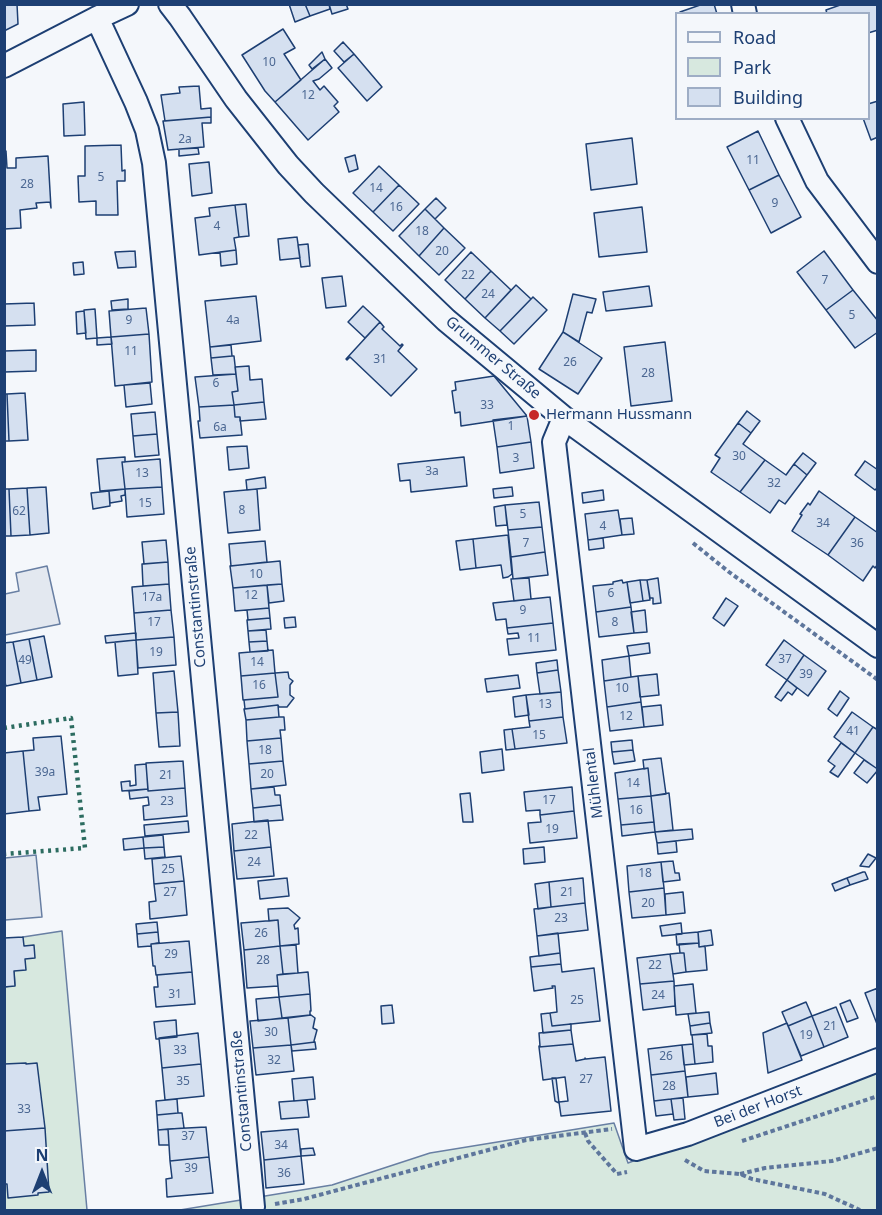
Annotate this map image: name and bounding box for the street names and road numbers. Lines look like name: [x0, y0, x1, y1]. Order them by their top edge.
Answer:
street label: Grummer Straße: [442, 313, 544, 403]
street label: Constantinstraße: [182, 546, 210, 668]
street label: Mühlental: [581, 746, 607, 820]
street label: Constantinstraße: [228, 1030, 256, 1152]
street label: Bei der Horst: [711, 1082, 805, 1132]

